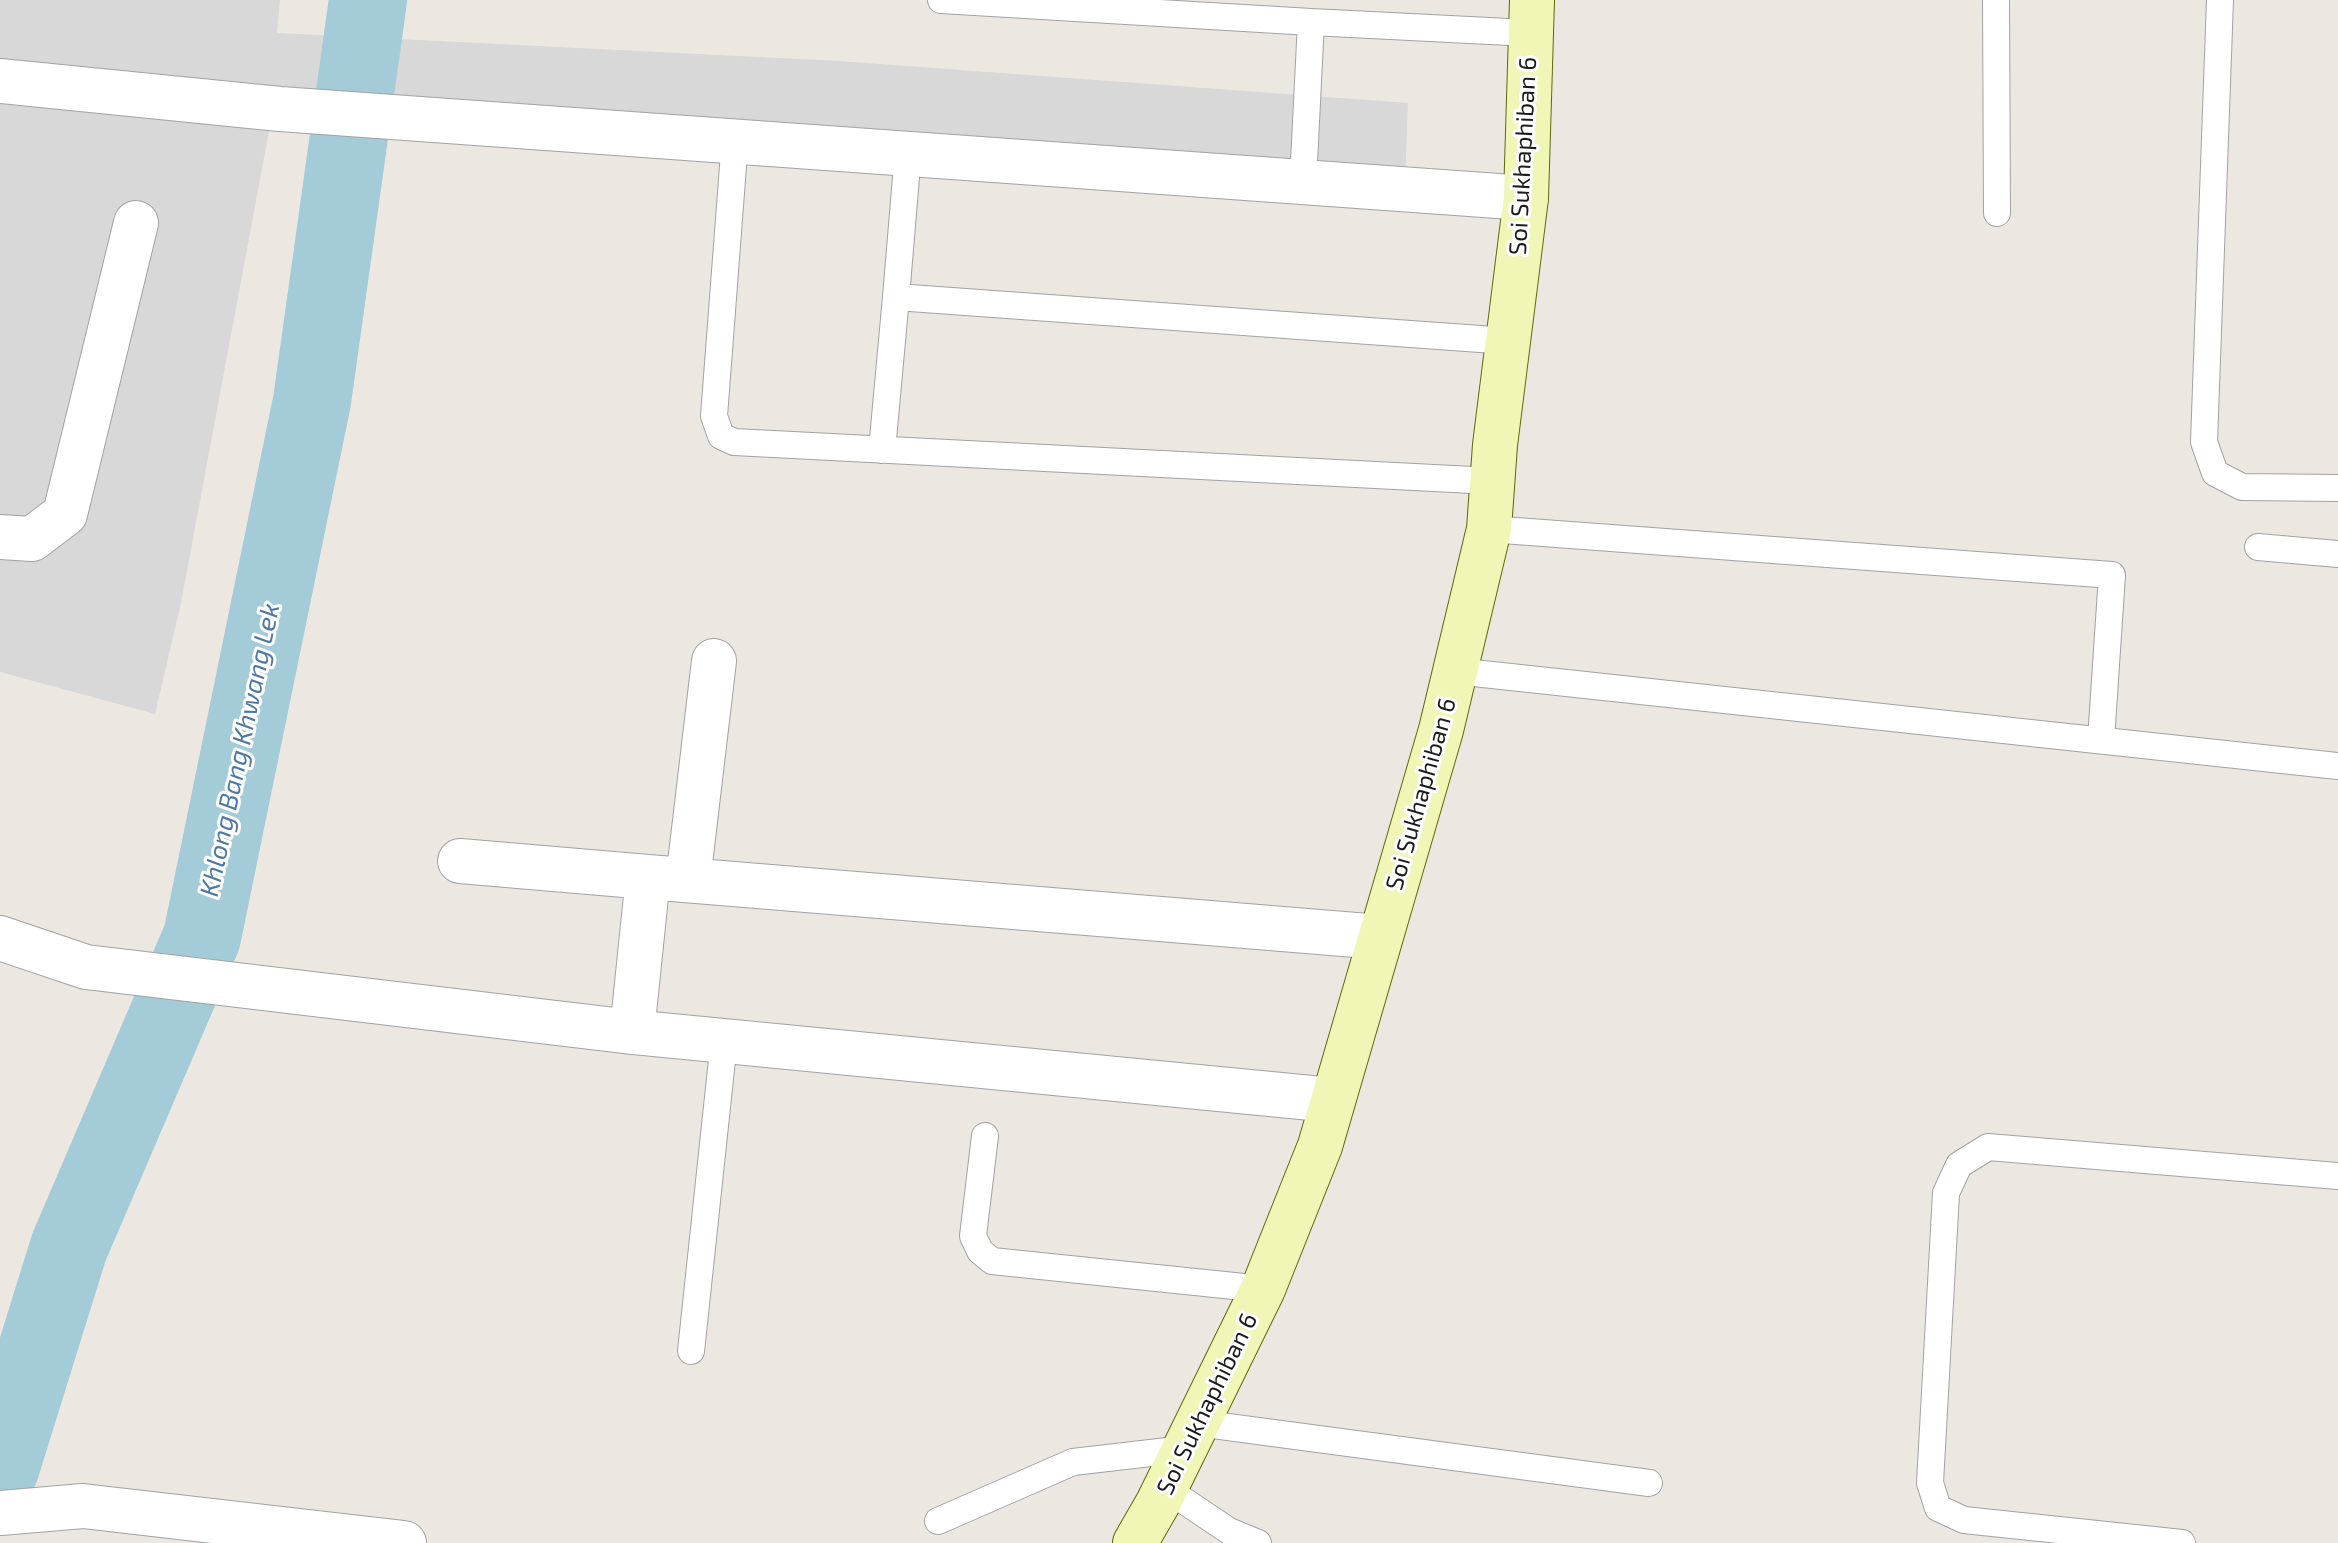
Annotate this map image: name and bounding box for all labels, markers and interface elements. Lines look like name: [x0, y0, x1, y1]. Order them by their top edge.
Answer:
street label: Soi Sukhaphiban 6: [1503, 56, 1543, 256]
water label: Khlong Bang Khwang Lek: [194, 601, 286, 899]
street label: Soi Sukhaphiban 6: [1380, 695, 1462, 893]
street label: Soi Sukhaphiban 6: [1151, 1308, 1263, 1500]

